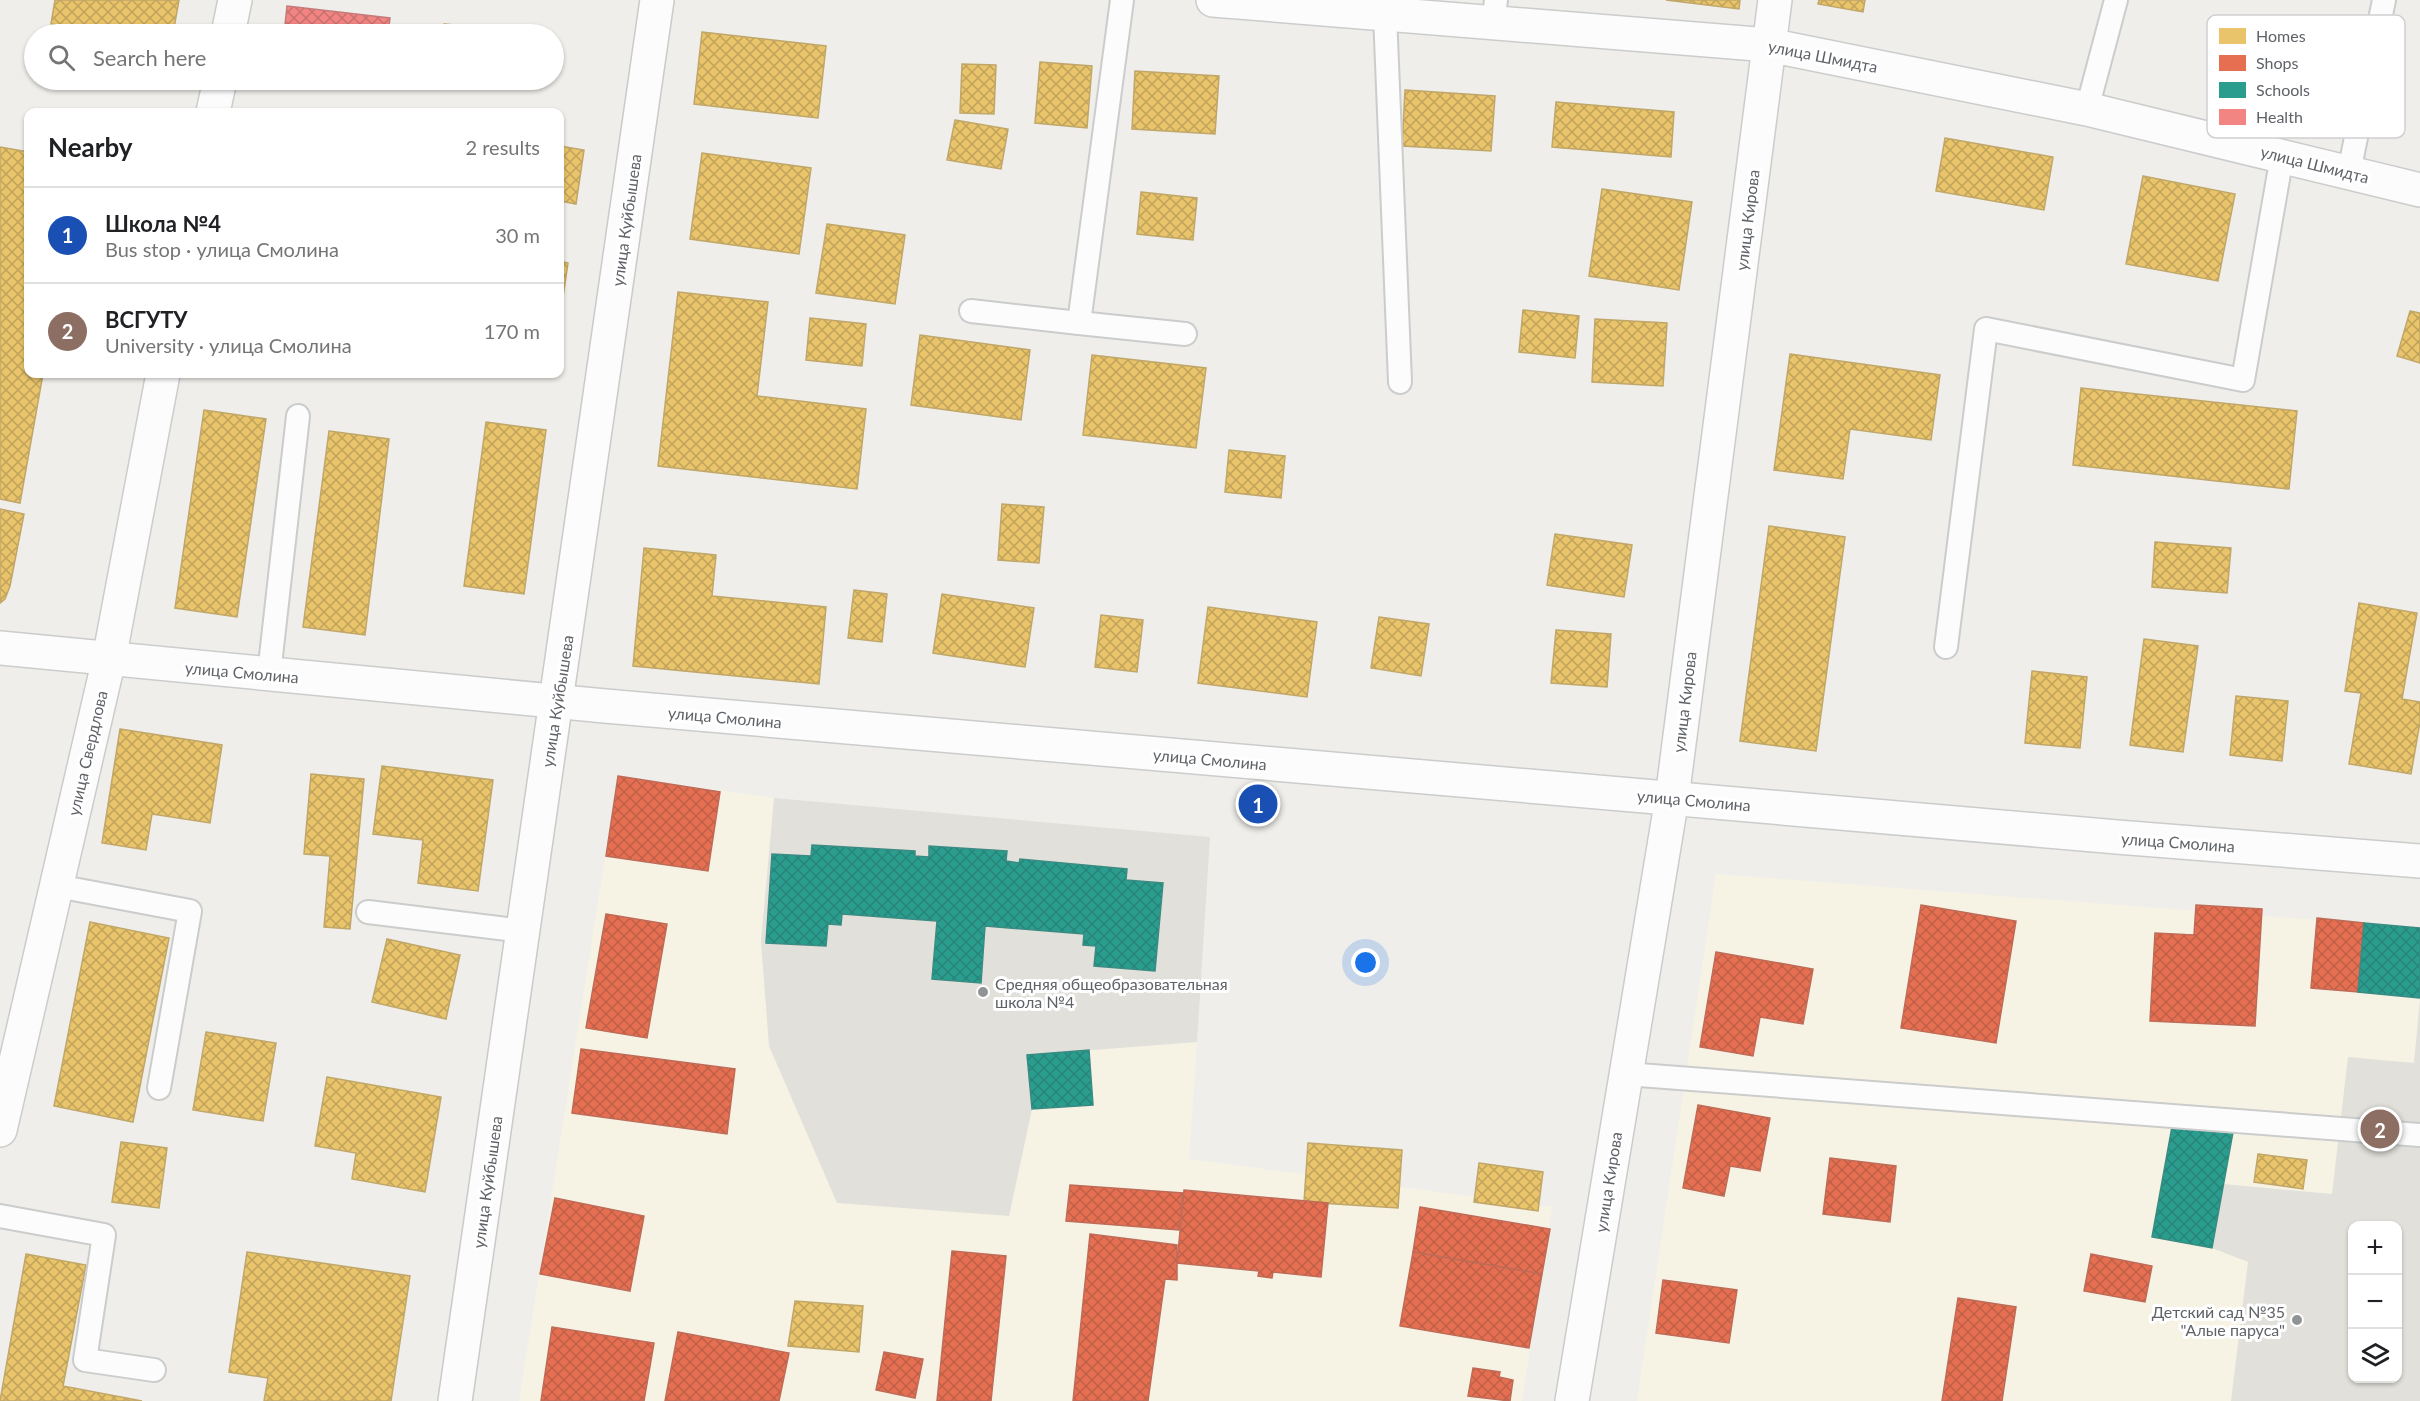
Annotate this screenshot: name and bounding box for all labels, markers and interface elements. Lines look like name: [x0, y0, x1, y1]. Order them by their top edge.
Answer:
legend: [2207, 15, 2405, 138]
search box: [24, 24, 564, 90]
text: Homes: [2256, 26, 2306, 45]
street label: улица Шмидта: [1767, 36, 1879, 76]
icon: search: [45, 41, 78, 74]
text: Search here: [93, 44, 206, 71]
text: Shops: [2256, 53, 2299, 72]
text: Schools: [2256, 80, 2310, 99]
text: Health: [2256, 107, 2303, 126]
text: Nearby: [48, 131, 133, 163]
text: 2 results: [465, 135, 540, 159]
street label: улица Шмидта: [2259, 141, 2371, 187]
street label: улица Куйбышева: [607, 153, 645, 287]
street label: улица Кирова: [1731, 168, 1763, 272]
text: Школа №4: [105, 210, 221, 237]
text: 1: [62, 223, 73, 247]
text: 30 m: [495, 223, 540, 247]
text: Bus stop · улица Смолина: [105, 237, 339, 261]
text: ВСГУТУ: [105, 306, 188, 333]
text: 2: [62, 319, 73, 343]
text: 170 m: [484, 319, 540, 343]
text: University · улица Смолина: [105, 333, 352, 357]
street label: улица Куйбышева: [537, 634, 577, 768]
street label: улица Кирова: [1668, 650, 1700, 754]
street label: улица Смолина: [184, 658, 300, 686]
street label: улица Свердлова: [63, 689, 111, 817]
street label: улица Смолина: [667, 703, 783, 731]
street label: улица Смолина: [1152, 745, 1268, 773]
pin: 1: [1238, 782, 1278, 826]
street label: улица Смолина: [1636, 786, 1752, 814]
street label: улица Смолина: [2120, 829, 2236, 855]
your location: [1351, 948, 1380, 977]
place label: Средняя общеобразовательная школа №4: [995, 974, 1228, 1011]
marker: Средняя общеобразовательная школа №4: [976, 985, 990, 999]
pin: 2: [2360, 1106, 2400, 1152]
street label: улица Куйбышева: [468, 1115, 506, 1249]
street label: улица Кирова: [1591, 1130, 1625, 1234]
map controls: [2348, 1221, 2402, 1383]
button: +: [2348, 1221, 2402, 1275]
button: −: [2348, 1275, 2402, 1329]
place label: Детский сад №35 "Алые паруса": [2152, 1302, 2285, 1339]
marker: Детский сад №35 "Алые паруса": [2290, 1313, 2304, 1327]
button: layers: [2348, 1329, 2402, 1383]

